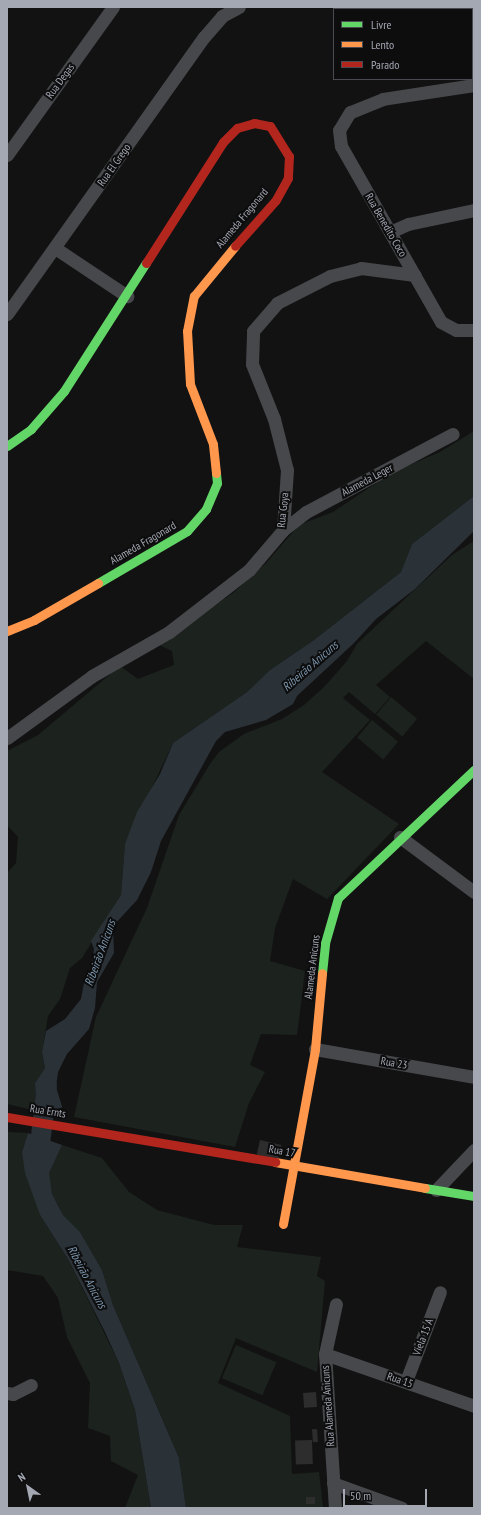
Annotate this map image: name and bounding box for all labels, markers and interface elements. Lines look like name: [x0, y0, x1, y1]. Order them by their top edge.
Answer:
legend: [333, 8, 473, 80]
text: Livre: [371, 17, 391, 32]
text: Lento: [371, 37, 394, 52]
text: Parado: [371, 57, 399, 72]
street label: Rua Degas: [43, 61, 77, 101]
street label: Rua El Grego: [95, 141, 133, 189]
street label: Alameda Fragonard: [213, 185, 271, 251]
street label: Rua Benedito Coco: [363, 191, 409, 259]
street label: Alameda Leger: [339, 461, 395, 499]
street label: Rua Goya: [275, 492, 291, 528]
street label: Alameda Fragonard: [108, 519, 178, 567]
water label: Ribeirão Anicuns: [279, 638, 341, 694]
water label: Ribeirão Anicuns: [81, 918, 119, 988]
street label: Alameda Anicuns: [301, 934, 323, 1000]
street label: Rua 23: [380, 1054, 408, 1072]
street label: Rua Ernts: [29, 1102, 67, 1120]
street label: Rua 17: [268, 1142, 296, 1160]
water label: Ribeirão Anicuns: [64, 1243, 110, 1311]
street label: Viela 15 A: [410, 1317, 436, 1357]
street label: Rua Alameda Anicuns: [319, 1365, 337, 1447]
street label: Rua 15: [385, 1369, 415, 1391]
north arrow: [8, 1467, 48, 1507]
text: N: [15, 1469, 28, 1484]
scale bar: [345, 1481, 429, 1507]
text: 50 m: [350, 1488, 371, 1503]

